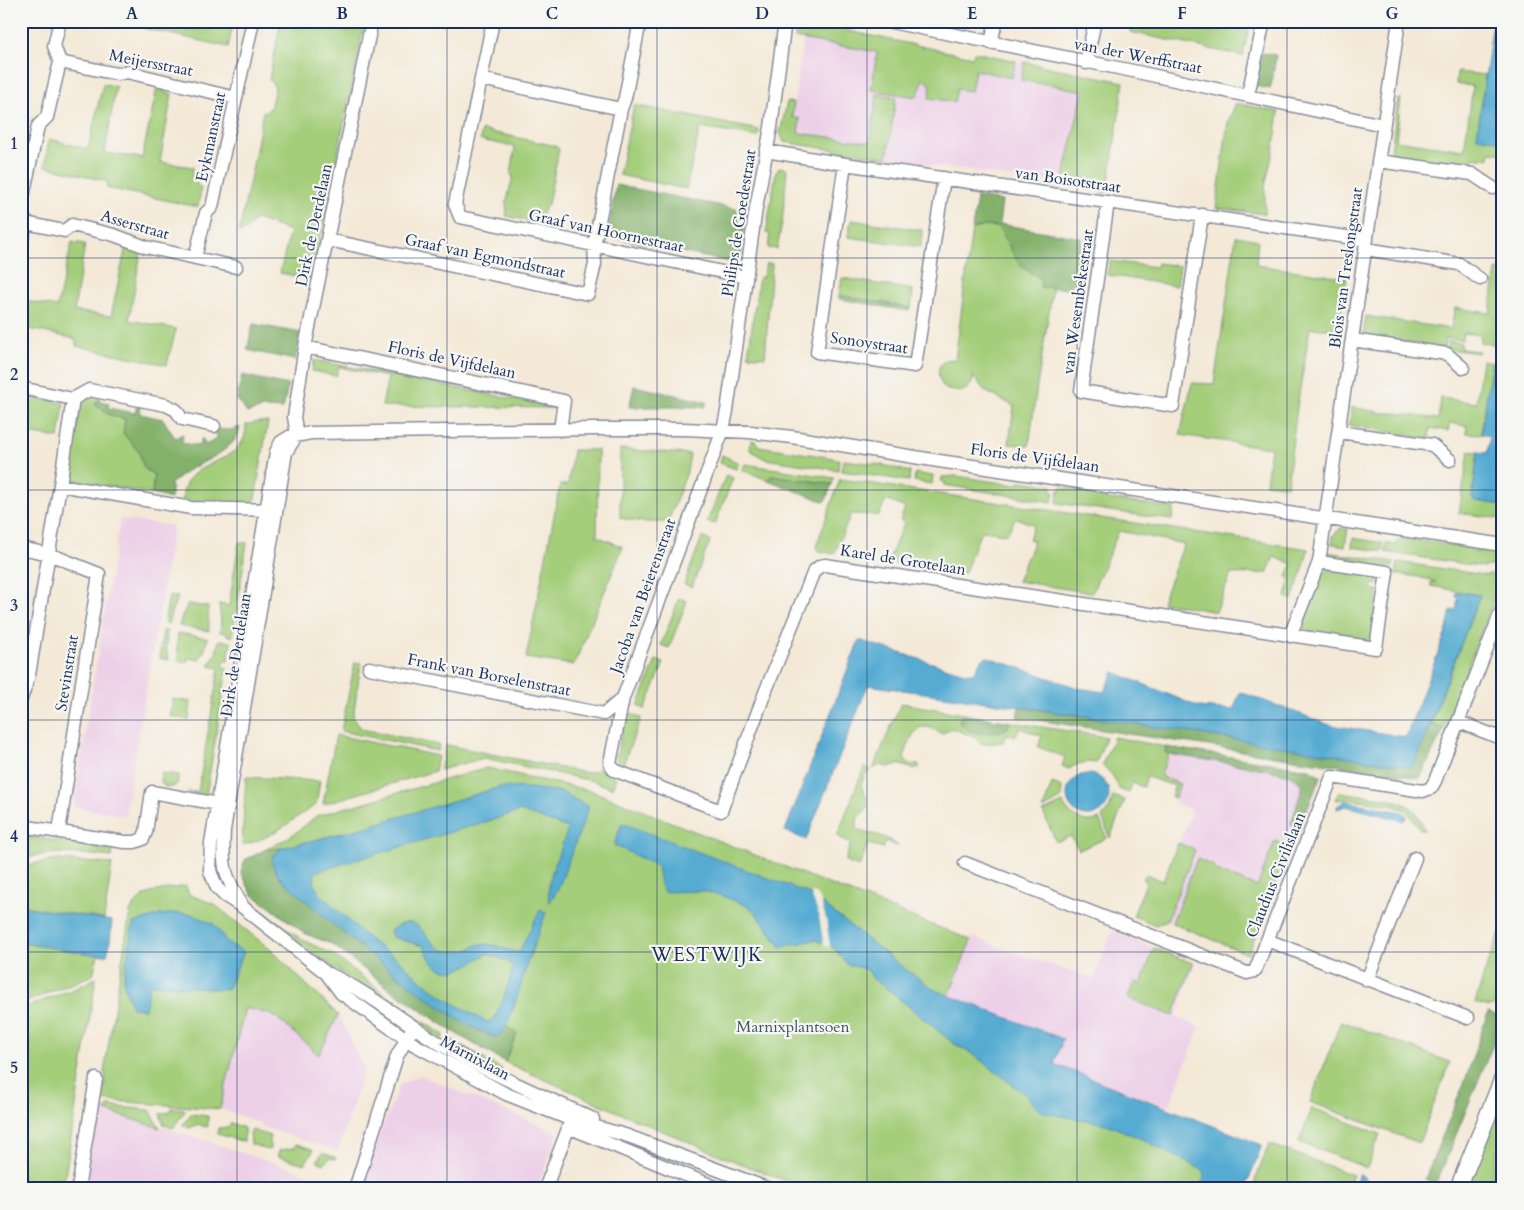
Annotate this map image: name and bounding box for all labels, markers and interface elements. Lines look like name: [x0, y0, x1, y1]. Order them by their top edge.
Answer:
text: A: [126, 3, 138, 25]
text: B: [336, 3, 348, 25]
text: C: [546, 3, 558, 25]
text: D: [755, 3, 769, 25]
text: E: [967, 3, 977, 25]
text: F: [1177, 3, 1187, 25]
text: G: [1385, 3, 1399, 25]
street label: van der Werffstraat: [1072, 33, 1204, 79]
street label: Meijersstraat: [107, 44, 195, 82]
street label: Eykmanstraat: [191, 90, 231, 184]
text: 1: [10, 133, 18, 155]
street label: Philips de Goedestraat: [716, 148, 762, 298]
street label: Dirk de Derdelaan: [290, 162, 338, 288]
street label: van Boisotstraat: [1014, 162, 1122, 198]
street label: Blois van Treslongstraat: [1324, 186, 1368, 350]
street label: Graaf van Hoornestraat: [526, 204, 686, 258]
street label: Asserstraat: [98, 205, 172, 245]
street label: Graaf van Egmondstraat: [403, 228, 567, 284]
street label: van Wesembekestraat: [1057, 228, 1099, 376]
street label: Sonoystraat: [829, 327, 909, 359]
street label: Floris de Vijfdelaan: [386, 336, 518, 384]
text: 2: [10, 364, 18, 386]
street label: Floris de Vijfdelaan: [969, 438, 1101, 478]
street label: Jacoba van Beierenstraat: [604, 515, 681, 679]
street label: Karel de Grotelaan: [839, 539, 967, 581]
street label: Dirk de Derdelaan: [215, 591, 257, 719]
text: 3: [10, 595, 18, 617]
street label: Stevinstraat: [50, 633, 84, 713]
street label: Frank van Borselenstraat: [406, 648, 572, 702]
street label: Claudius Civilislaan: [1241, 809, 1311, 941]
text: 4: [10, 826, 18, 848]
district label: WESTWIJK: [650, 942, 763, 968]
park label: Marnixplantsoen: [736, 1016, 850, 1038]
street label: Marnixlaan: [436, 1030, 514, 1086]
text: 5: [10, 1057, 18, 1079]

